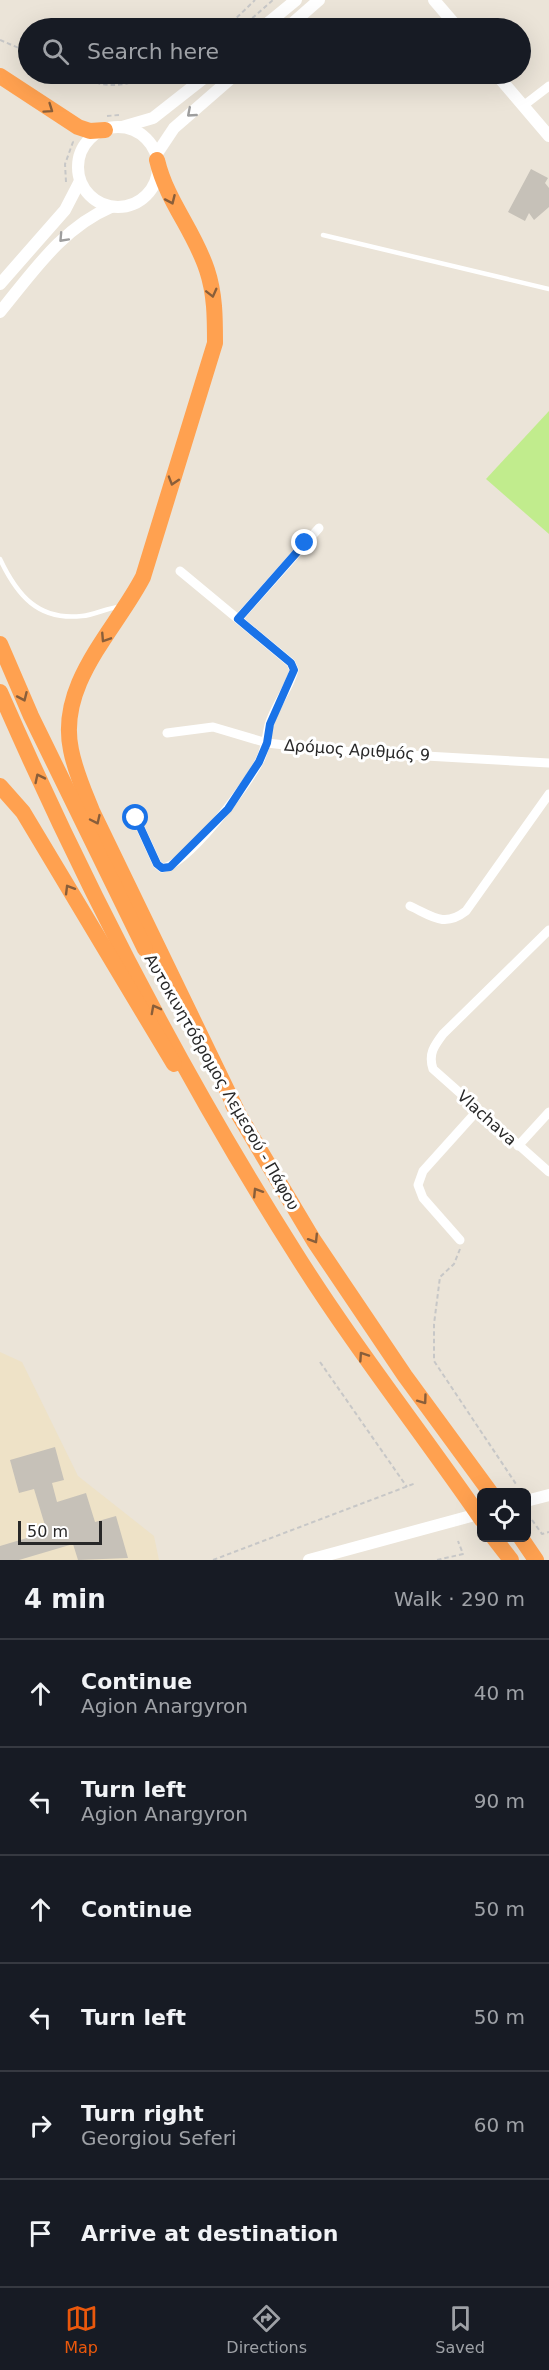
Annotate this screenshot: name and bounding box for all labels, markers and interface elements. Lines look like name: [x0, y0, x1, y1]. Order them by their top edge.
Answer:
search box: [18, 18, 531, 84]
icon: search: [39, 35, 72, 68]
text: Search here: [87, 39, 219, 64]
one-way arrow: [42, 101, 53, 112]
one-way arrow: [187, 106, 198, 117]
one-way arrow: [164, 194, 176, 205]
one-way arrow: [59, 232, 70, 242]
one-way arrow: [205, 288, 218, 298]
one-way arrow: [168, 475, 180, 486]
route end: [291, 529, 317, 555]
one-way arrow: [101, 632, 113, 642]
one-way arrow: [16, 691, 28, 702]
street label: Δρόμος Αριθμός 9: [283, 735, 431, 765]
one-way arrow: [35, 773, 47, 784]
route start: [122, 804, 148, 830]
one-way arrow: [88, 813, 100, 824]
one-way arrow: [65, 885, 76, 895]
street label: Αυτοκινητόδρομος Λεμεσού - Πάφου: [141, 950, 303, 1214]
one-way arrow: [151, 1004, 162, 1015]
street label: Vlachava: [453, 1086, 521, 1150]
one-way arrow: [253, 1188, 265, 1198]
one-way arrow: [306, 1233, 318, 1243]
one-way arrow: [359, 1351, 370, 1362]
one-way arrow: [416, 1394, 427, 1405]
map controls: [477, 1488, 531, 1542]
button: locate: [477, 1488, 531, 1542]
scale bar: [18, 1518, 102, 1546]
text: 50 m: [27, 1522, 68, 1541]
text: 4 min: [24, 1584, 106, 1614]
text: Walk · 290 m: [394, 1587, 525, 1611]
text: Continue: [81, 1669, 192, 1694]
icon: ahead: [24, 1677, 57, 1710]
text: 40 m: [474, 1681, 525, 1705]
text: Agion Anargyron: [81, 1694, 248, 1718]
text: Turn left: [81, 1777, 186, 1802]
icon: left: [24, 1785, 57, 1818]
text: 90 m: [474, 1789, 525, 1813]
text: Agion Anargyron: [81, 1802, 248, 1826]
icon: ahead: [24, 1893, 57, 1926]
text: Continue: [81, 1897, 192, 1922]
text: 50 m: [474, 1897, 525, 1921]
icon: left: [24, 2001, 57, 2034]
text: Turn left: [81, 2005, 186, 2030]
text: 50 m: [474, 2005, 525, 2029]
text: Turn right: [81, 2101, 204, 2126]
icon: right: [24, 2109, 57, 2142]
text: 60 m: [474, 2113, 525, 2137]
text: Georgiou Seferi: [81, 2126, 237, 2150]
icon: arrive: [24, 2217, 57, 2250]
text: Arrive at destination: [81, 2221, 338, 2246]
tab: Map: [64, 2302, 98, 2357]
tab: Directions: [226, 2302, 307, 2357]
tab: Saved: [435, 2302, 485, 2357]

